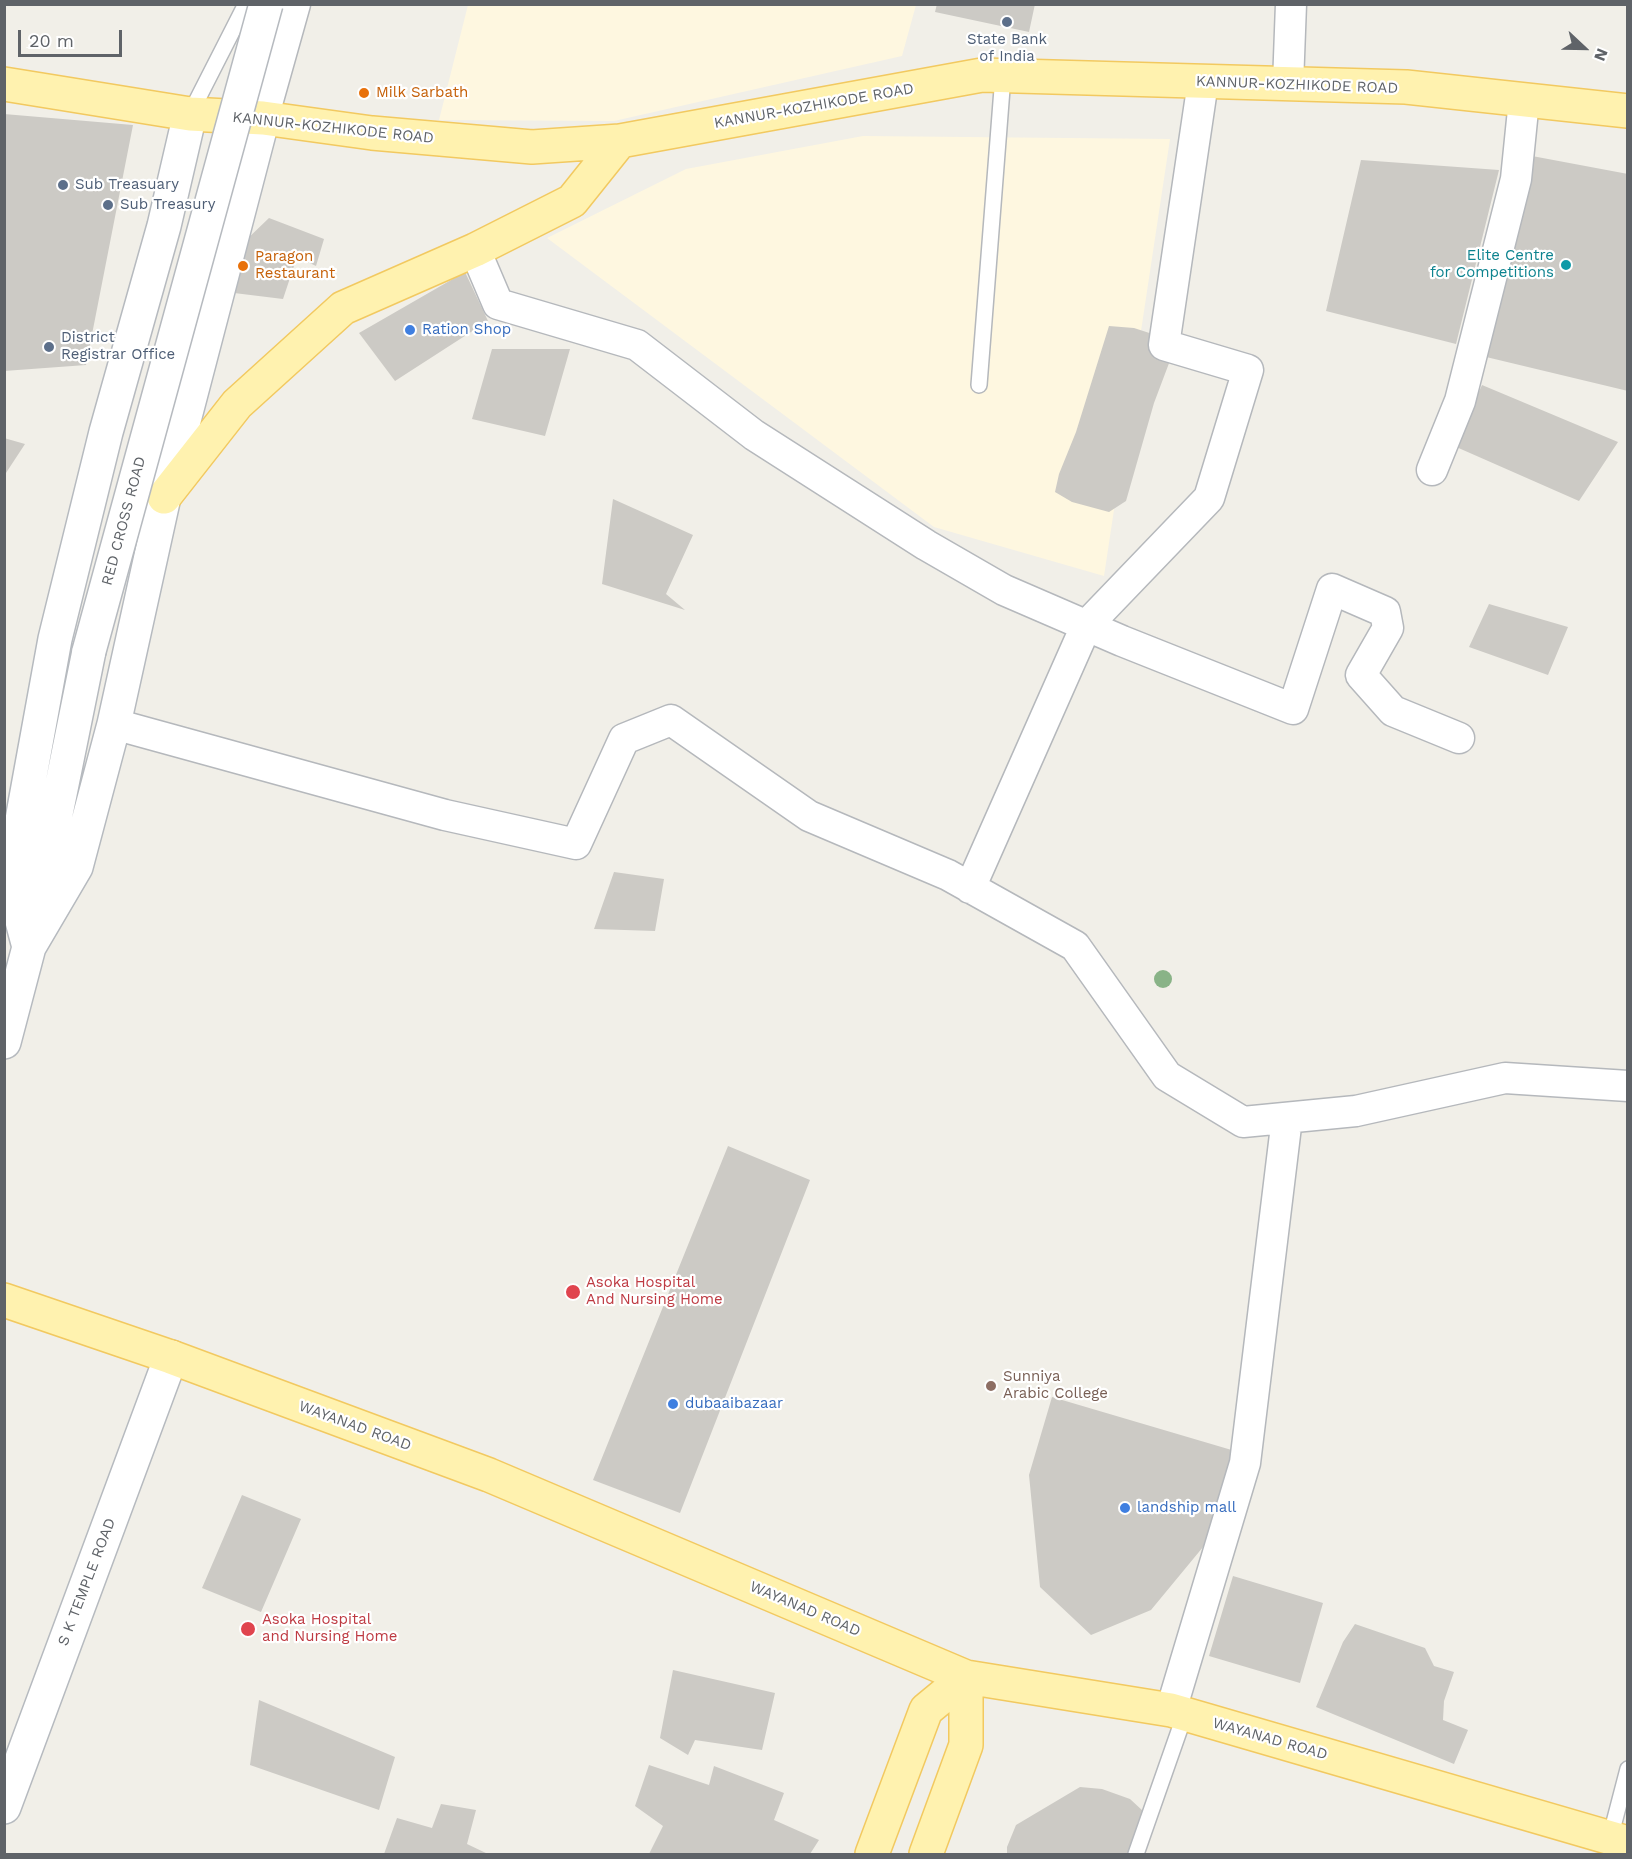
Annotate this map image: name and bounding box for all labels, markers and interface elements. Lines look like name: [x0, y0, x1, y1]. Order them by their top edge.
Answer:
marker: State Bank of India: [1000, 15, 1014, 29]
scale bar: [21, 18, 124, 56]
north arrow: [1554, 18, 1614, 78]
text: 20 m: [29, 30, 74, 51]
place label: State Bank of India: [967, 31, 1047, 66]
text: N: [1590, 46, 1612, 64]
street label: KANNUR-KOZHIKODE ROAD: [1196, 72, 1398, 98]
street label: KANNUR-KOZHIKODE ROAD: [713, 80, 915, 132]
place label: Milk Sarbath: [376, 84, 468, 102]
marker: Milk Sarbath: [357, 86, 371, 100]
street label: KANNUR-KOZHIKODE ROAD: [231, 108, 435, 148]
place label: Sub Treasuary: [75, 176, 179, 194]
marker: Sub Treasuary: [56, 178, 70, 192]
place label: Sub Treasury: [120, 196, 215, 214]
marker: Sub Treasury: [101, 198, 115, 212]
place label: Elite Centre for Competitions: [1430, 247, 1554, 282]
place label: Paragon Restaurant: [255, 248, 335, 283]
marker: Elite Centre for Competitions: [1559, 258, 1573, 272]
marker: Paragon Restaurant: [236, 259, 250, 273]
place label: Ration Shop: [422, 321, 511, 339]
marker: Ration Shop: [403, 323, 417, 337]
place label: District Registrar Office: [61, 329, 175, 364]
marker: District Registrar Office: [42, 340, 56, 354]
street label: RED CROSS ROAD: [98, 455, 150, 587]
place label: Asoka Hospital And Nursing Home: [586, 1274, 723, 1309]
marker: Asoka Hospital And Nursing Home: [564, 1283, 582, 1301]
place label: Sunniya Arabic College: [1003, 1368, 1108, 1403]
marker: Sunniya Arabic College: [984, 1379, 998, 1393]
place label: dubaaibazaar: [685, 1395, 783, 1413]
street label: WAYANAD ROAD: [296, 1397, 414, 1455]
marker: dubaaibazaar: [666, 1397, 680, 1411]
place label: landship mall: [1137, 1499, 1236, 1517]
marker: landship mall: [1118, 1501, 1132, 1515]
street label: S K TEMPLE ROAD: [54, 1516, 120, 1648]
street label: WAYANAD ROAD: [747, 1578, 863, 1640]
place label: Asoka Hospital and Nursing Home: [262, 1611, 397, 1646]
marker: Asoka Hospital and Nursing Home: [239, 1620, 257, 1638]
street label: WAYANAD ROAD: [1211, 1714, 1329, 1764]

